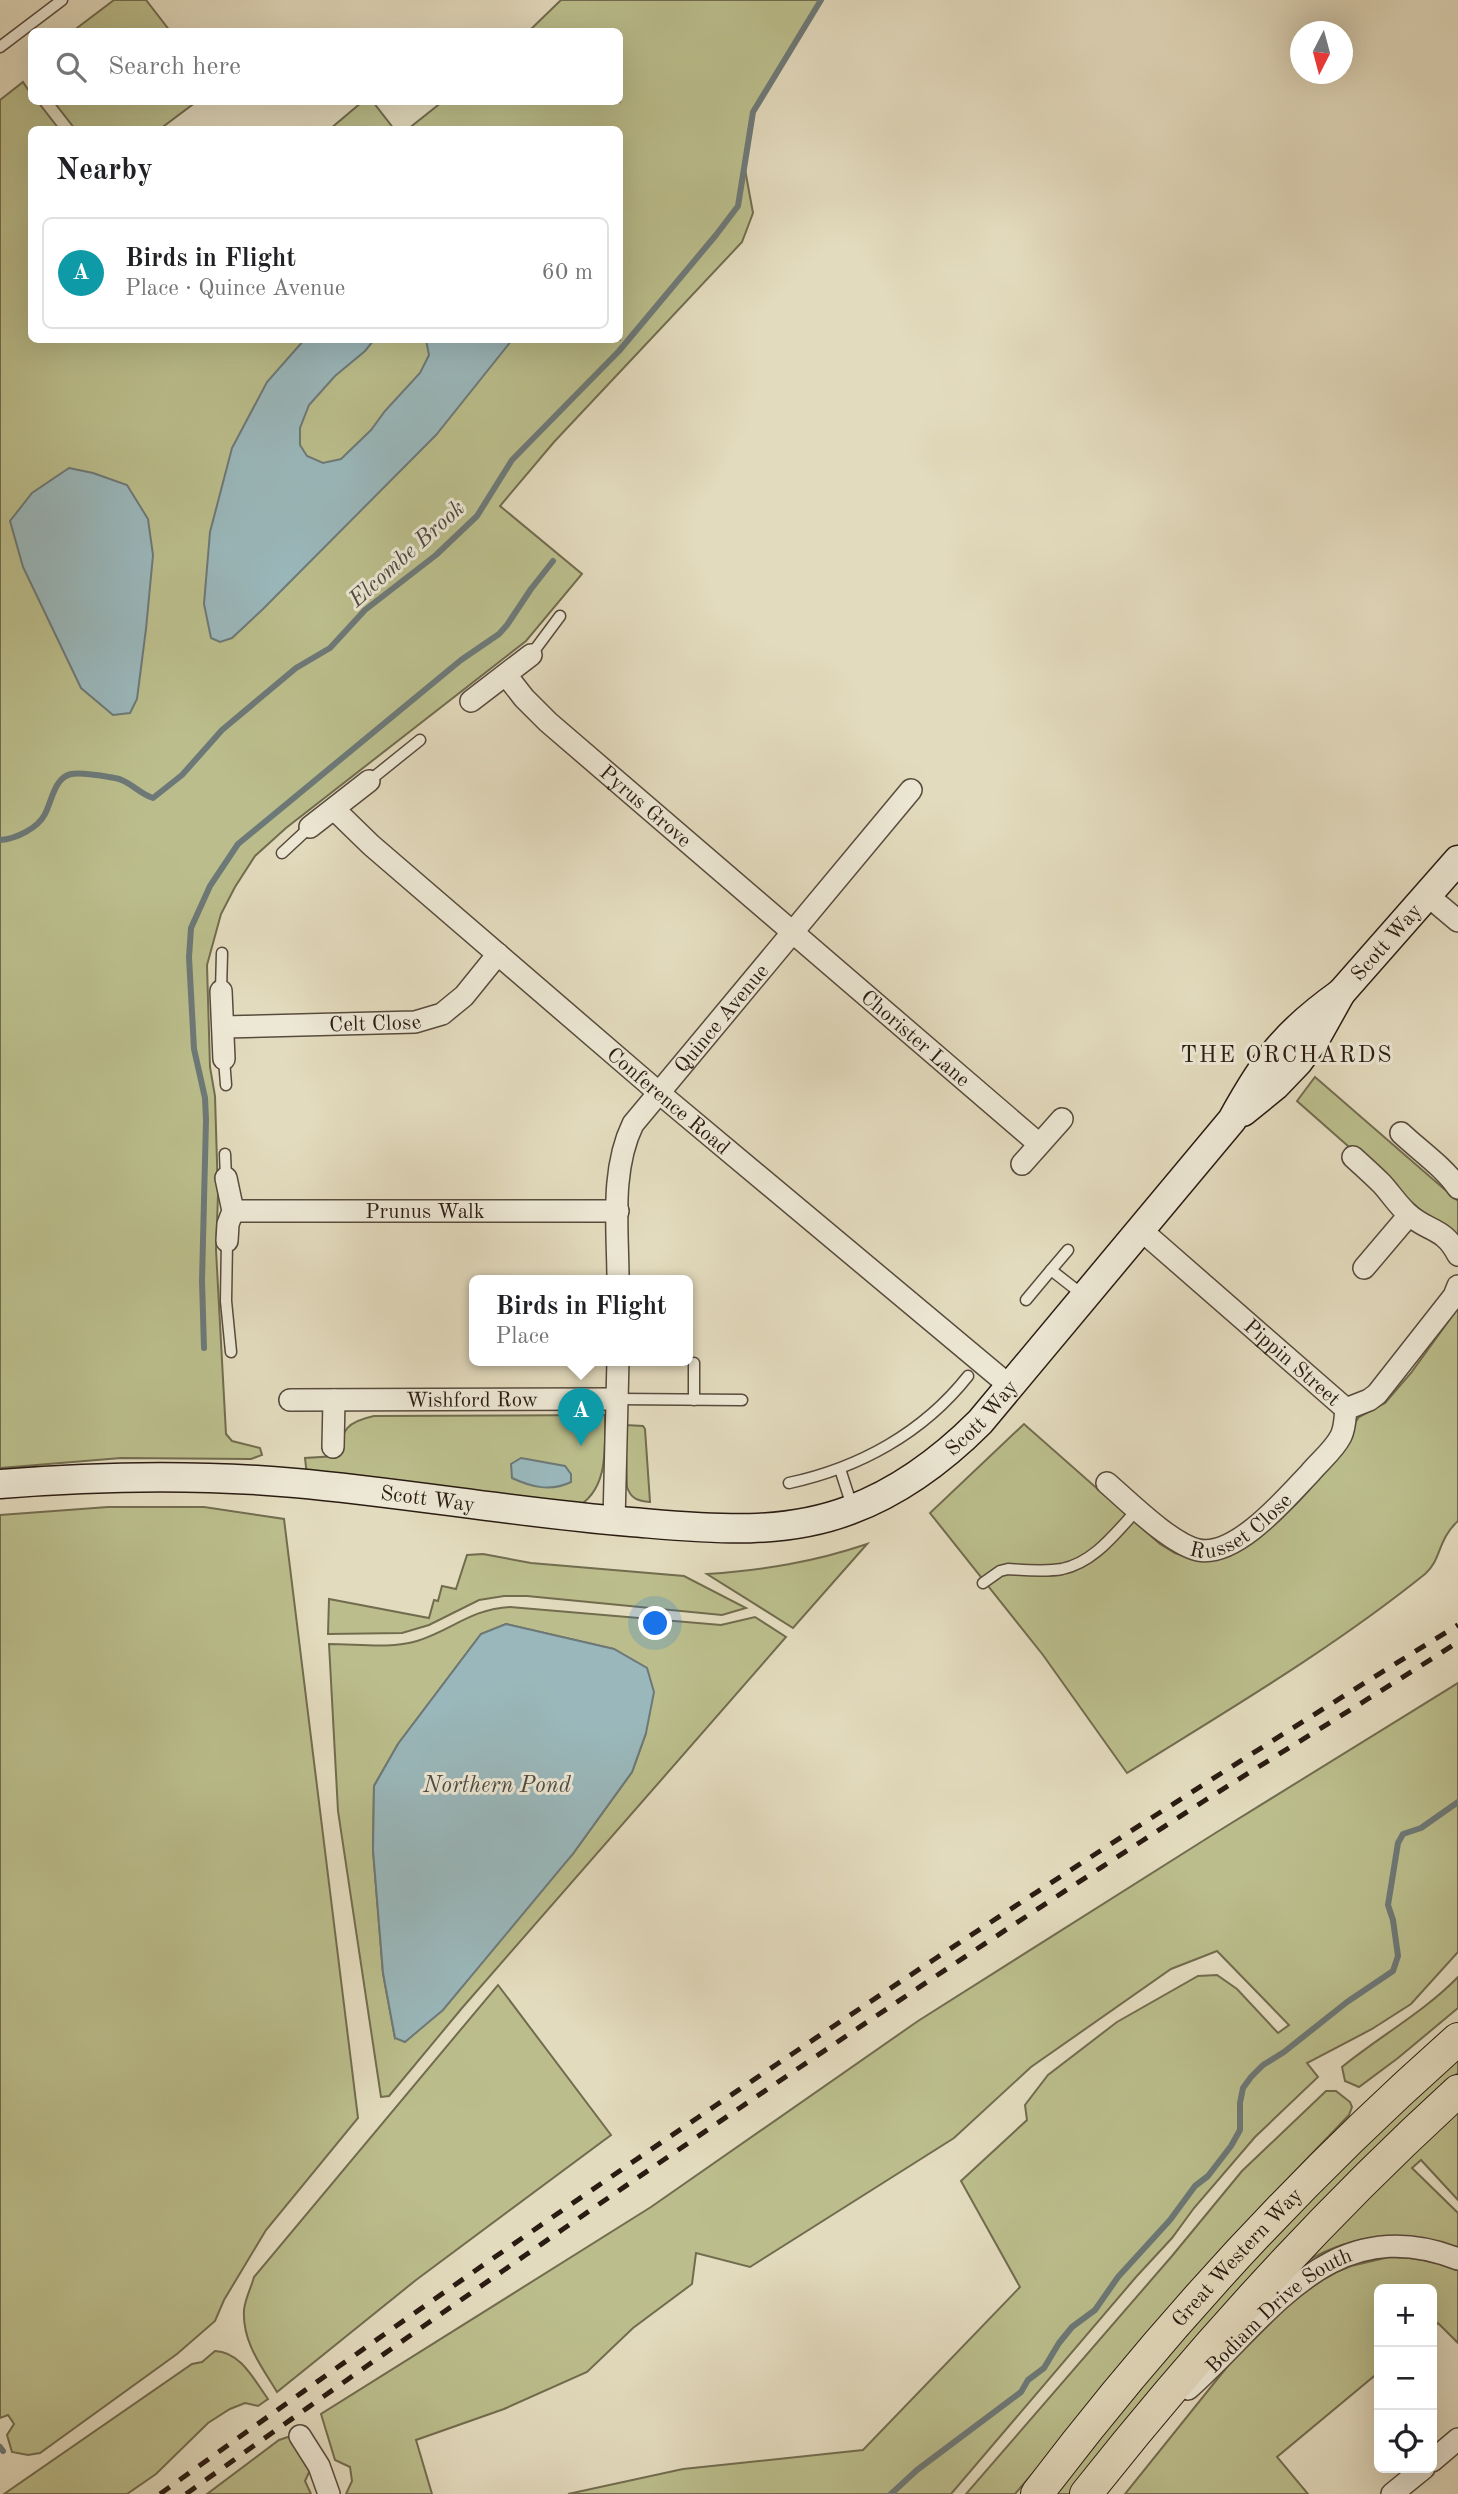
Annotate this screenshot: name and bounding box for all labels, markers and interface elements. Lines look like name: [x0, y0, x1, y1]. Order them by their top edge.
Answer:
north arrow: [1290, 21, 1353, 84]
search box: [28, 28, 623, 105]
icon: search: [52, 48, 90, 86]
text: Search here: [108, 54, 241, 80]
text: Nearby: [56, 156, 153, 186]
text: Birds in Flight: [125, 246, 296, 272]
text: A: [72, 261, 90, 284]
text: 60 m: [542, 261, 593, 284]
text: Place · Quince Avenue: [125, 277, 345, 300]
water label: Elcombe Brook: [344, 496, 469, 612]
street label: Pyrus Grove: [595, 762, 695, 852]
street label: Scott Way: [1348, 900, 1426, 986]
street label: Quince Avenue: [671, 961, 773, 1077]
street label: Chorister Lane: [856, 987, 973, 1092]
street label: Celt Close: [329, 1012, 424, 1036]
street label: Conference Road: [602, 1044, 733, 1159]
district label: THE ORCHARDS: [1180, 1044, 1394, 1067]
street label: Prunus Walk: [365, 1202, 485, 1223]
popup: [469, 1275, 693, 1366]
text: Birds in Flight: [496, 1294, 666, 1320]
street label: Pippin Street: [1239, 1316, 1344, 1411]
text: Place: [496, 1325, 549, 1348]
street label: Scott Way: [942, 1377, 1022, 1461]
pin: A: [558, 1388, 604, 1446]
street label: Wishford Row: [406, 1390, 538, 1412]
street label: Scott Way: [379, 1483, 476, 1516]
street label: Russet Close: [1187, 1490, 1297, 1563]
your location: [638, 1606, 672, 1640]
water label: Northern Pond: [422, 1774, 572, 1797]
street label: Great Western Way: [1169, 2184, 1307, 2332]
street label: Bodiam Drive South: [1203, 2245, 1355, 2378]
map controls: [1374, 2284, 1437, 2473]
button: +: [1374, 2284, 1437, 2347]
button: −: [1374, 2347, 1437, 2410]
button: locate: [1374, 2410, 1437, 2473]

